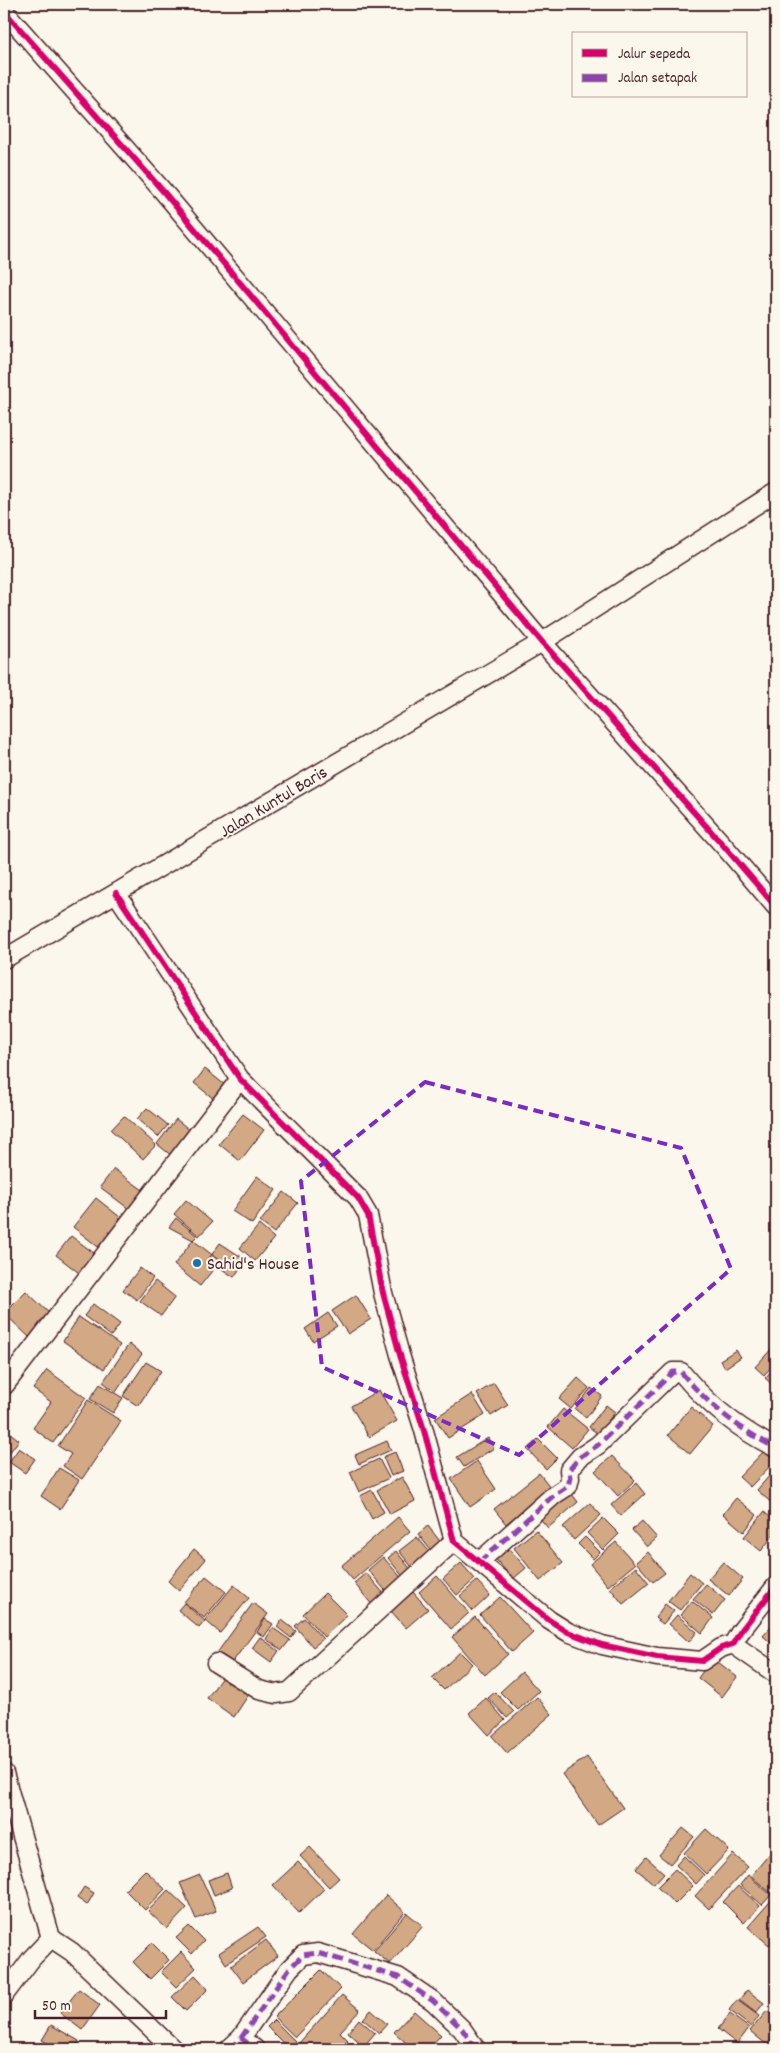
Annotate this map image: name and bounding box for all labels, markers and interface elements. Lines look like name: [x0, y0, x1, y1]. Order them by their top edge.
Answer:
legend: [572, 32, 748, 98]
text: Jalur sepeda: [618, 44, 691, 66]
text: Jalan setapak: [618, 68, 697, 90]
street label: Jalan Kuntul Baris: [216, 761, 333, 845]
place label: Sahid's House: [207, 1253, 299, 1278]
marker: Sahid's House: [191, 1257, 203, 1269]
scale bar: [35, 1988, 166, 2020]
text: 50 m: [42, 1996, 71, 2018]

